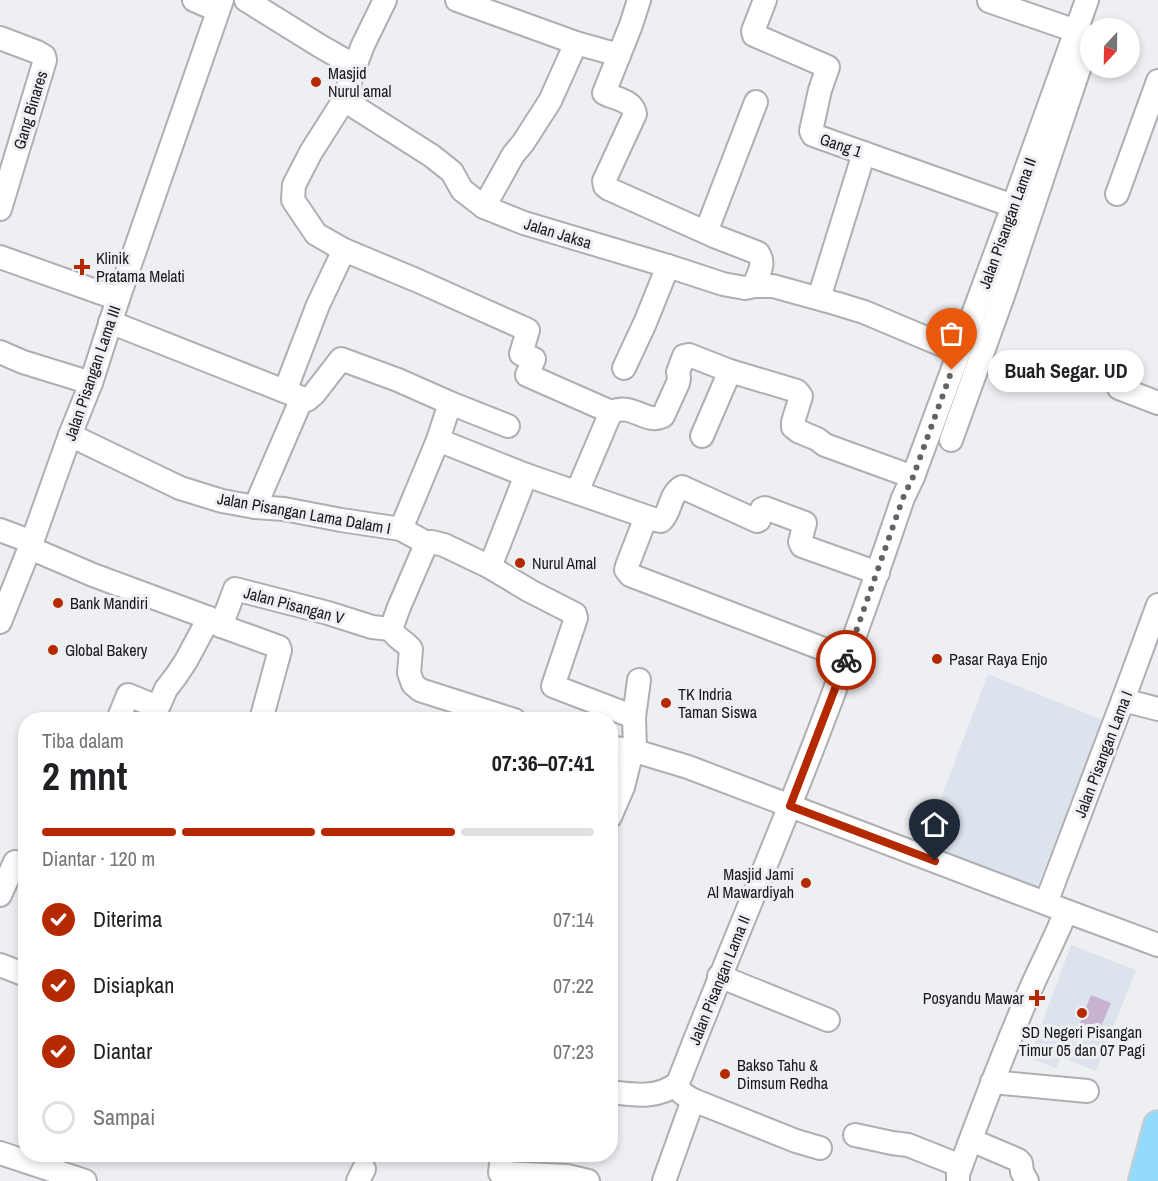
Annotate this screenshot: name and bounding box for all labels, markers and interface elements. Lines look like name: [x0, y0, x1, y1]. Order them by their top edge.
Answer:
north arrow: [1080, 18, 1140, 78]
map controls: [1080, 18, 1140, 78]
place label: Masjid Nurul amal: [328, 62, 392, 102]
street label: Gang Binares: [8, 68, 52, 152]
marker: Masjid Nurul amal: [309, 75, 323, 89]
street label: Gang 1: [817, 128, 866, 163]
street label: Jalan Pisangan Lama II: [973, 154, 1041, 292]
street label: Jalan Jaksa: [522, 212, 595, 254]
place label: Klinik Pratama Melati: [96, 247, 185, 287]
marker: Klinik Pratama Melati: [73, 258, 91, 276]
street label: Jalan Pisangan Lama III: [59, 303, 125, 443]
pin: [926, 308, 977, 370]
icon: bag: [935, 317, 968, 350]
callout: Buah Segar. UD: [988, 349, 1144, 391]
text: Buah Segar. UD: [1004, 357, 1128, 384]
street label: Jalan Pisangan Lama Dalam I: [216, 487, 392, 539]
place label: Nurul Amal: [532, 552, 596, 574]
marker: Nurul Amal: [513, 556, 527, 570]
street label: Jalan Pisangan V: [241, 581, 347, 629]
place label: Bank Mandiri: [70, 592, 148, 614]
marker: Bank Mandiri: [51, 596, 65, 610]
courier: [816, 630, 876, 690]
place label: Global Bakery: [65, 639, 148, 661]
marker: Global Bakery: [46, 643, 60, 657]
icon: bike: [830, 644, 863, 677]
place label: Pasar Raya Enjo: [949, 648, 1047, 670]
marker: Pasar Raya Enjo: [930, 652, 944, 666]
place label: TK Indria Taman Siswa: [678, 683, 758, 723]
street label: Jalan Pisangan Lama I: [1069, 687, 1137, 821]
marker: TK Indria Taman Siswa: [659, 696, 673, 710]
text: Tiba dalam: [42, 727, 124, 754]
text: 07:36–07:41: [492, 748, 594, 778]
text: 2 mnt: [42, 750, 127, 802]
pin: [909, 799, 960, 861]
icon: home: [918, 808, 951, 841]
text: Diantar · 120 m: [42, 845, 155, 872]
place label: Masjid Jami Al Mawardiyah: [706, 863, 794, 903]
marker: Masjid Jami Al Mawardiyah: [799, 876, 813, 890]
icon: check: [42, 903, 75, 936]
text: Diterima: [93, 904, 162, 934]
text: 07:14: [553, 906, 594, 933]
street label: Jalan Pisangan Lama II: [683, 912, 755, 1048]
icon: check: [42, 969, 75, 1002]
text: Disiapkan: [93, 970, 174, 1000]
text: 07:22: [553, 972, 594, 999]
place label: Posyandu Mawar: [923, 987, 1025, 1009]
marker: Posyandu Mawar: [1028, 989, 1046, 1007]
marker: SD Negeri Pisangan Timur 05 dan 07 Pagi: [1075, 1006, 1089, 1020]
place label: SD Negeri Pisangan Timur 05 dan 07 Pagi: [1019, 1021, 1145, 1061]
icon: check: [42, 1035, 75, 1068]
text: Diantar: [93, 1036, 152, 1066]
text: 07:23: [553, 1038, 594, 1065]
place label: Bakso Tahu & Dimsum Redha: [737, 1054, 829, 1094]
marker: Bakso Tahu & Dimsum Redha: [718, 1067, 732, 1081]
text: Sampai: [93, 1102, 155, 1132]

